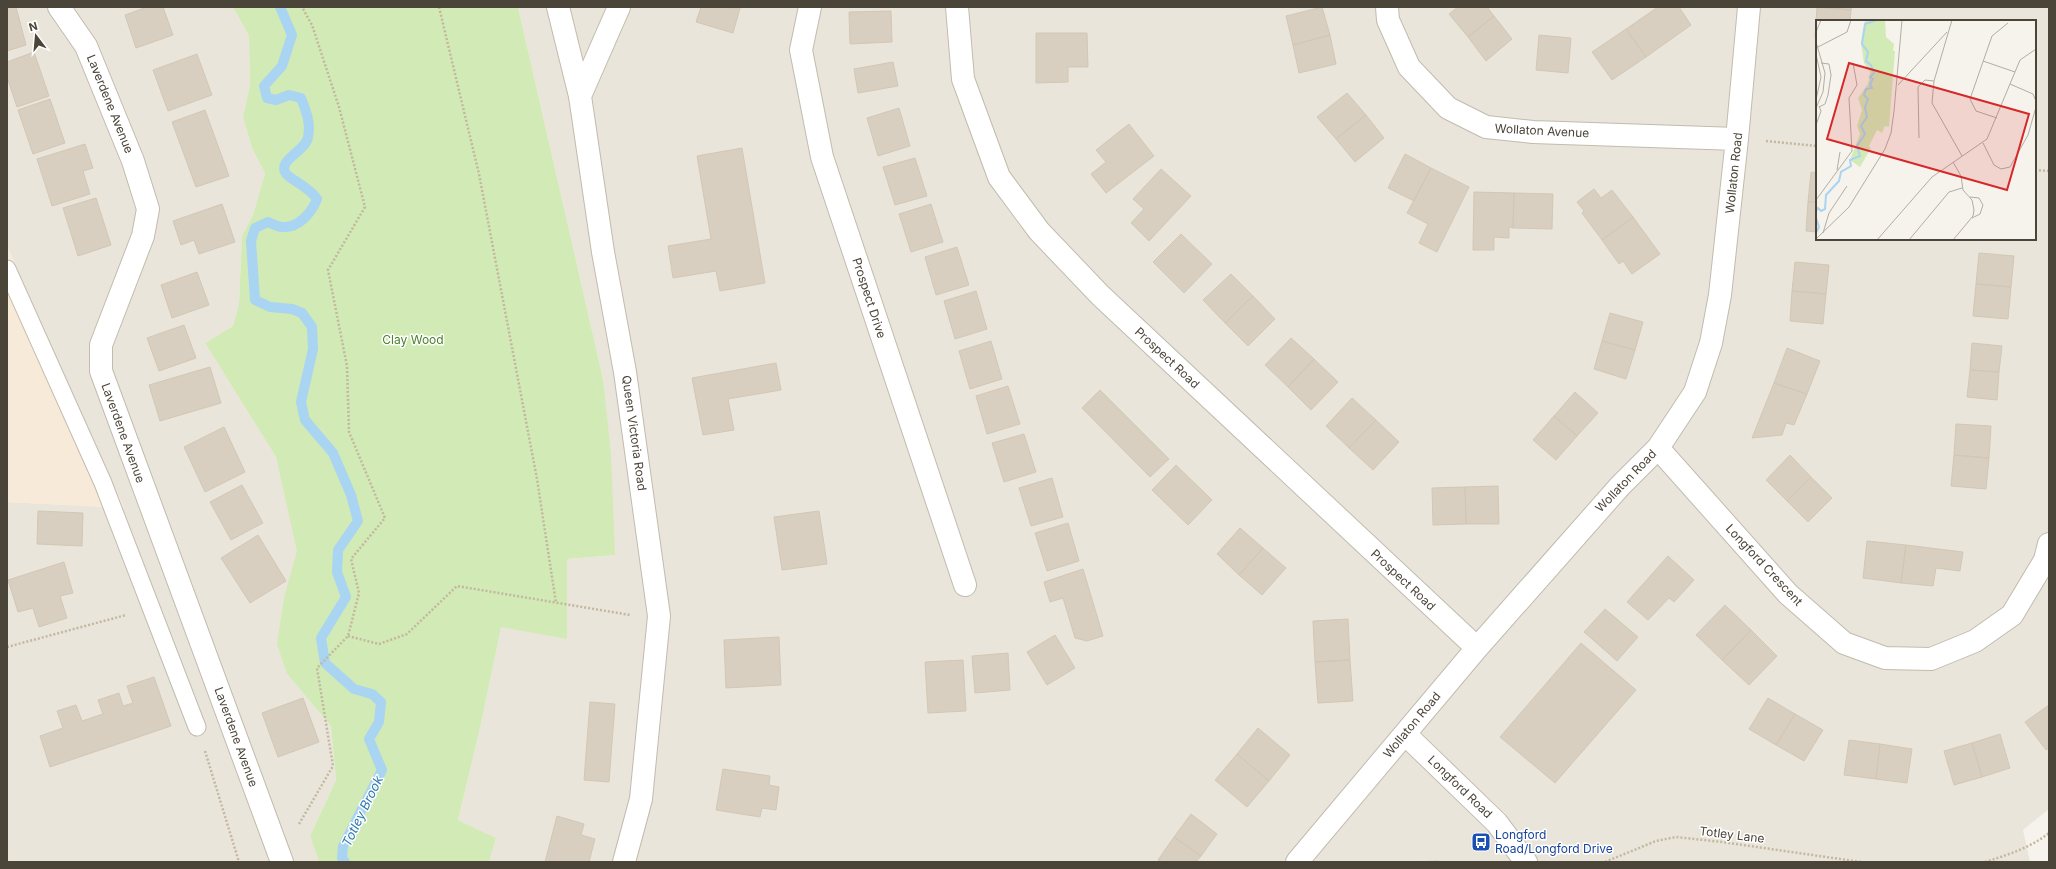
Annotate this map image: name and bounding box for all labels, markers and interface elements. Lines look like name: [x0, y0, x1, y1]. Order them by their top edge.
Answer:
north arrow: [16, 16, 56, 56]
text: N: [27, 19, 39, 34]
inset map: [1816, 20, 2036, 240]
street label: Laverdene Avenue: [84, 52, 137, 155]
street label: Wollaton Avenue: [1494, 121, 1590, 140]
street label: Wollaton Road: [1722, 132, 1745, 214]
street label: Prospect Drive: [849, 256, 890, 340]
street label: Prospect Road: [1132, 324, 1203, 391]
park label: Clay Wood: [382, 332, 444, 347]
street label: Queen Victoria Road: [619, 374, 650, 492]
street label: Laverdene Avenue: [98, 381, 148, 485]
street label: Wollaton Road: [1592, 446, 1659, 515]
street label: Longford Crescent: [1723, 521, 1806, 609]
street label: Prospect Road: [1368, 546, 1439, 613]
street label: Laverdene Avenue: [211, 685, 261, 789]
street label: Wollaton Road: [1380, 689, 1444, 761]
street label: Longford Road: [1425, 752, 1496, 821]
water label: Totley Brook: [338, 772, 386, 849]
street label: Totley Lane: [1699, 823, 1765, 846]
place label: Longford Road/Longford Drive: [1495, 827, 1613, 856]
bus stop icon: Longford Road/Longford Drive: [1470, 831, 1492, 853]

